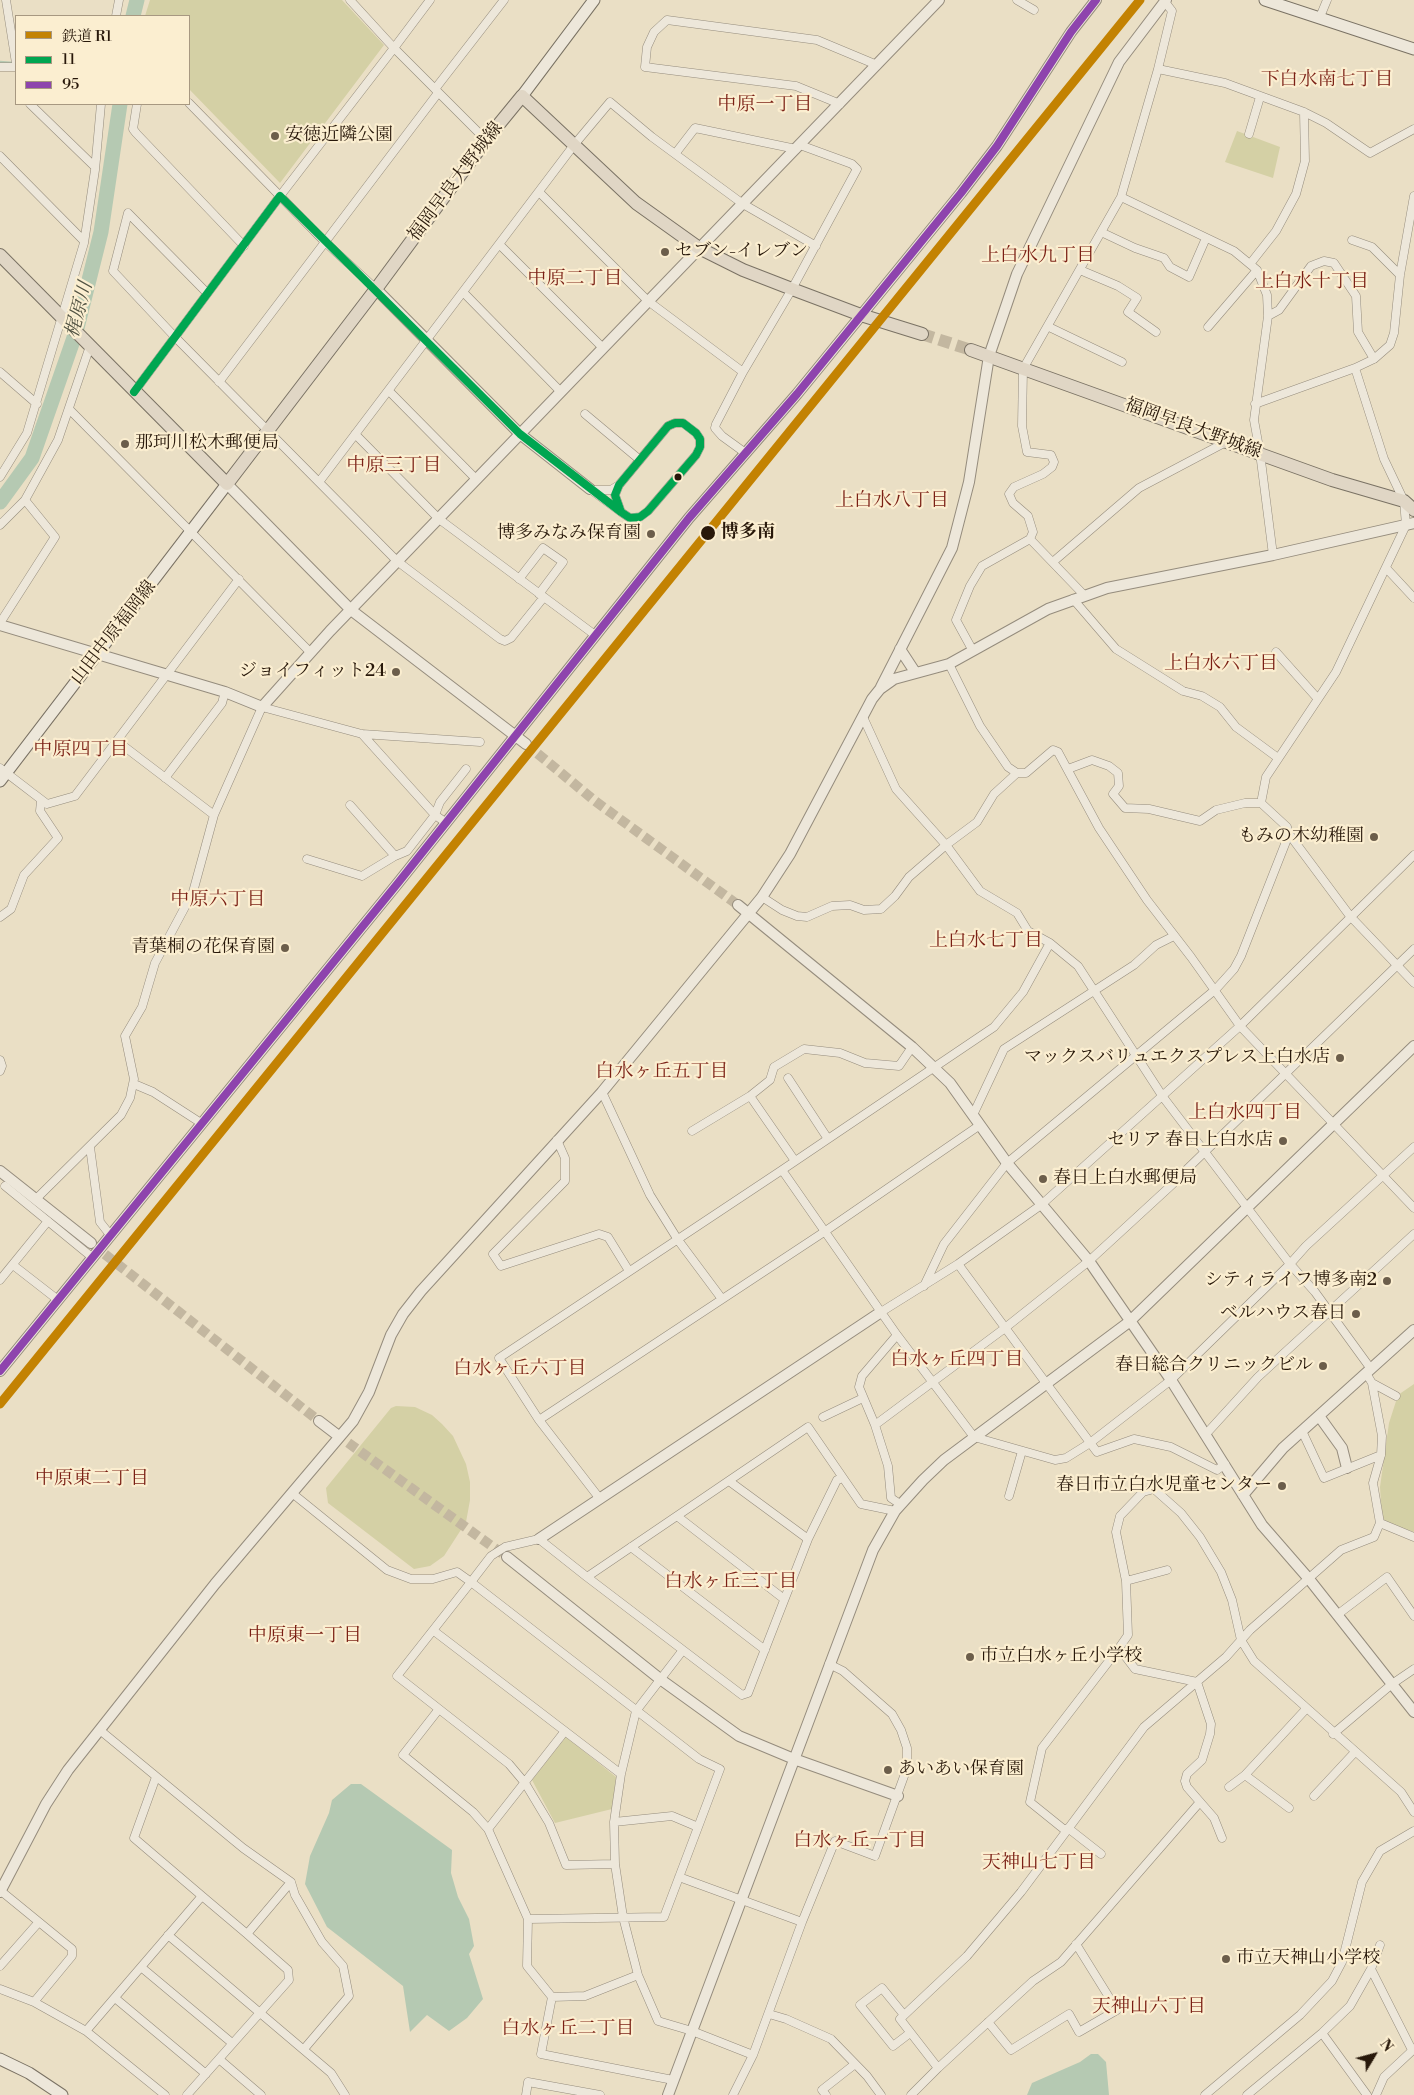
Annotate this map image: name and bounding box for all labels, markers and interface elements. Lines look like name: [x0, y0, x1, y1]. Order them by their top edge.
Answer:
legend: [15, 15, 190, 105]
text: 鉄道 R1: [62, 27, 112, 46]
text: 11: [62, 50, 75, 69]
district label: 下白水南七丁目: [1261, 69, 1393, 91]
text: 95: [62, 75, 79, 94]
district label: 中原一丁目: [718, 94, 812, 116]
street label: 福岡早良大野城線: [404, 118, 508, 246]
place label: 安徳近隣公園: [285, 125, 393, 147]
marker: 安徳近隣公園: [269, 130, 281, 142]
place label: セブン-イレブン: [675, 241, 808, 263]
district label: 上白水九丁目: [981, 245, 1095, 267]
marker: セブン-イレブン: [659, 246, 671, 258]
district label: 中原二丁目: [528, 268, 622, 290]
district label: 上白水十丁目: [1255, 271, 1369, 293]
water label: 梶原川: [62, 280, 98, 340]
street label: 福岡早良大野城線: [1122, 394, 1264, 464]
place label: 那珂川松木郵便局: [135, 433, 279, 455]
marker: 那珂川松木郵便局: [119, 438, 131, 450]
district label: 中原三丁目: [347, 455, 441, 477]
unlabelled marker: [673, 472, 683, 482]
district label: 上白水八丁目: [835, 490, 949, 512]
place label: 博多南: [721, 522, 775, 544]
place label: 博多みなみ保育園: [497, 523, 641, 545]
marker: 博多南: [699, 524, 717, 542]
marker: 博多みなみ保育園: [645, 528, 657, 540]
street label: 山田中原福岡線: [67, 577, 161, 689]
district label: 上白水六丁目: [1164, 653, 1278, 675]
place label: ジョイフィット24: [239, 661, 386, 683]
marker: ジョイフィット24: [390, 666, 402, 678]
district label: 中原四丁目: [34, 739, 128, 761]
place label: もみの木幼稚園: [1238, 826, 1364, 848]
marker: もみの木幼稚園: [1368, 831, 1380, 843]
district label: 中原六丁目: [171, 889, 265, 911]
district label: 上白水七丁目: [929, 930, 1043, 952]
place label: 青葉桐の花保育園: [131, 937, 275, 959]
marker: 青葉桐の花保育園: [279, 942, 291, 954]
place label: マックスバリュエクスプレス上白水店: [1024, 1047, 1330, 1069]
marker: マックスバリュエクスプレス上白水店: [1334, 1052, 1346, 1064]
district label: 白水ヶ丘五丁目: [596, 1061, 728, 1083]
district label: 上白水四丁目: [1188, 1102, 1302, 1124]
place label: セリア 春日上白水店: [1107, 1130, 1273, 1152]
marker: セリア 春日上白水店: [1277, 1135, 1289, 1147]
place label: 春日上白水郵便局: [1053, 1168, 1197, 1190]
marker: 春日上白水郵便局: [1037, 1173, 1049, 1185]
place label: シティライフ博多南2: [1205, 1270, 1377, 1292]
marker: シティライフ博多南2: [1381, 1275, 1393, 1287]
place label: ベルハウス春日: [1220, 1303, 1346, 1325]
marker: ベルハウス春日: [1350, 1308, 1362, 1320]
district label: 白水ヶ丘四丁目: [891, 1349, 1023, 1371]
place label: 春日総合クリニックビル: [1115, 1355, 1313, 1377]
district label: 白水ヶ丘六丁目: [454, 1358, 586, 1380]
marker: 春日総合クリニックビル: [1317, 1360, 1329, 1372]
district label: 中原東二丁目: [35, 1468, 149, 1490]
place label: 春日市立白水児童センター: [1056, 1475, 1272, 1497]
marker: 春日市立白水児童センター: [1276, 1480, 1288, 1492]
district label: 白水ヶ丘三丁目: [665, 1571, 797, 1593]
district label: 中原東一丁目: [248, 1625, 362, 1647]
place label: 市立白水ヶ丘小学校: [980, 1646, 1142, 1668]
marker: 市立白水ヶ丘小学校: [964, 1651, 976, 1663]
place label: あいあい保育園: [898, 1759, 1024, 1781]
marker: あいあい保育園: [882, 1764, 894, 1776]
district label: 白水ヶ丘一丁目: [794, 1830, 926, 1852]
district label: 天神山七丁目: [982, 1852, 1096, 1874]
place label: 市立天神山小学校: [1236, 1948, 1380, 1970]
marker: 市立天神山小学校: [1220, 1953, 1232, 1965]
district label: 天神山六丁目: [1092, 1996, 1206, 2018]
district label: 白水ヶ丘二丁目: [502, 2018, 634, 2040]
north arrow: [1349, 2030, 1399, 2080]
text: N: [1375, 2036, 1396, 2056]

